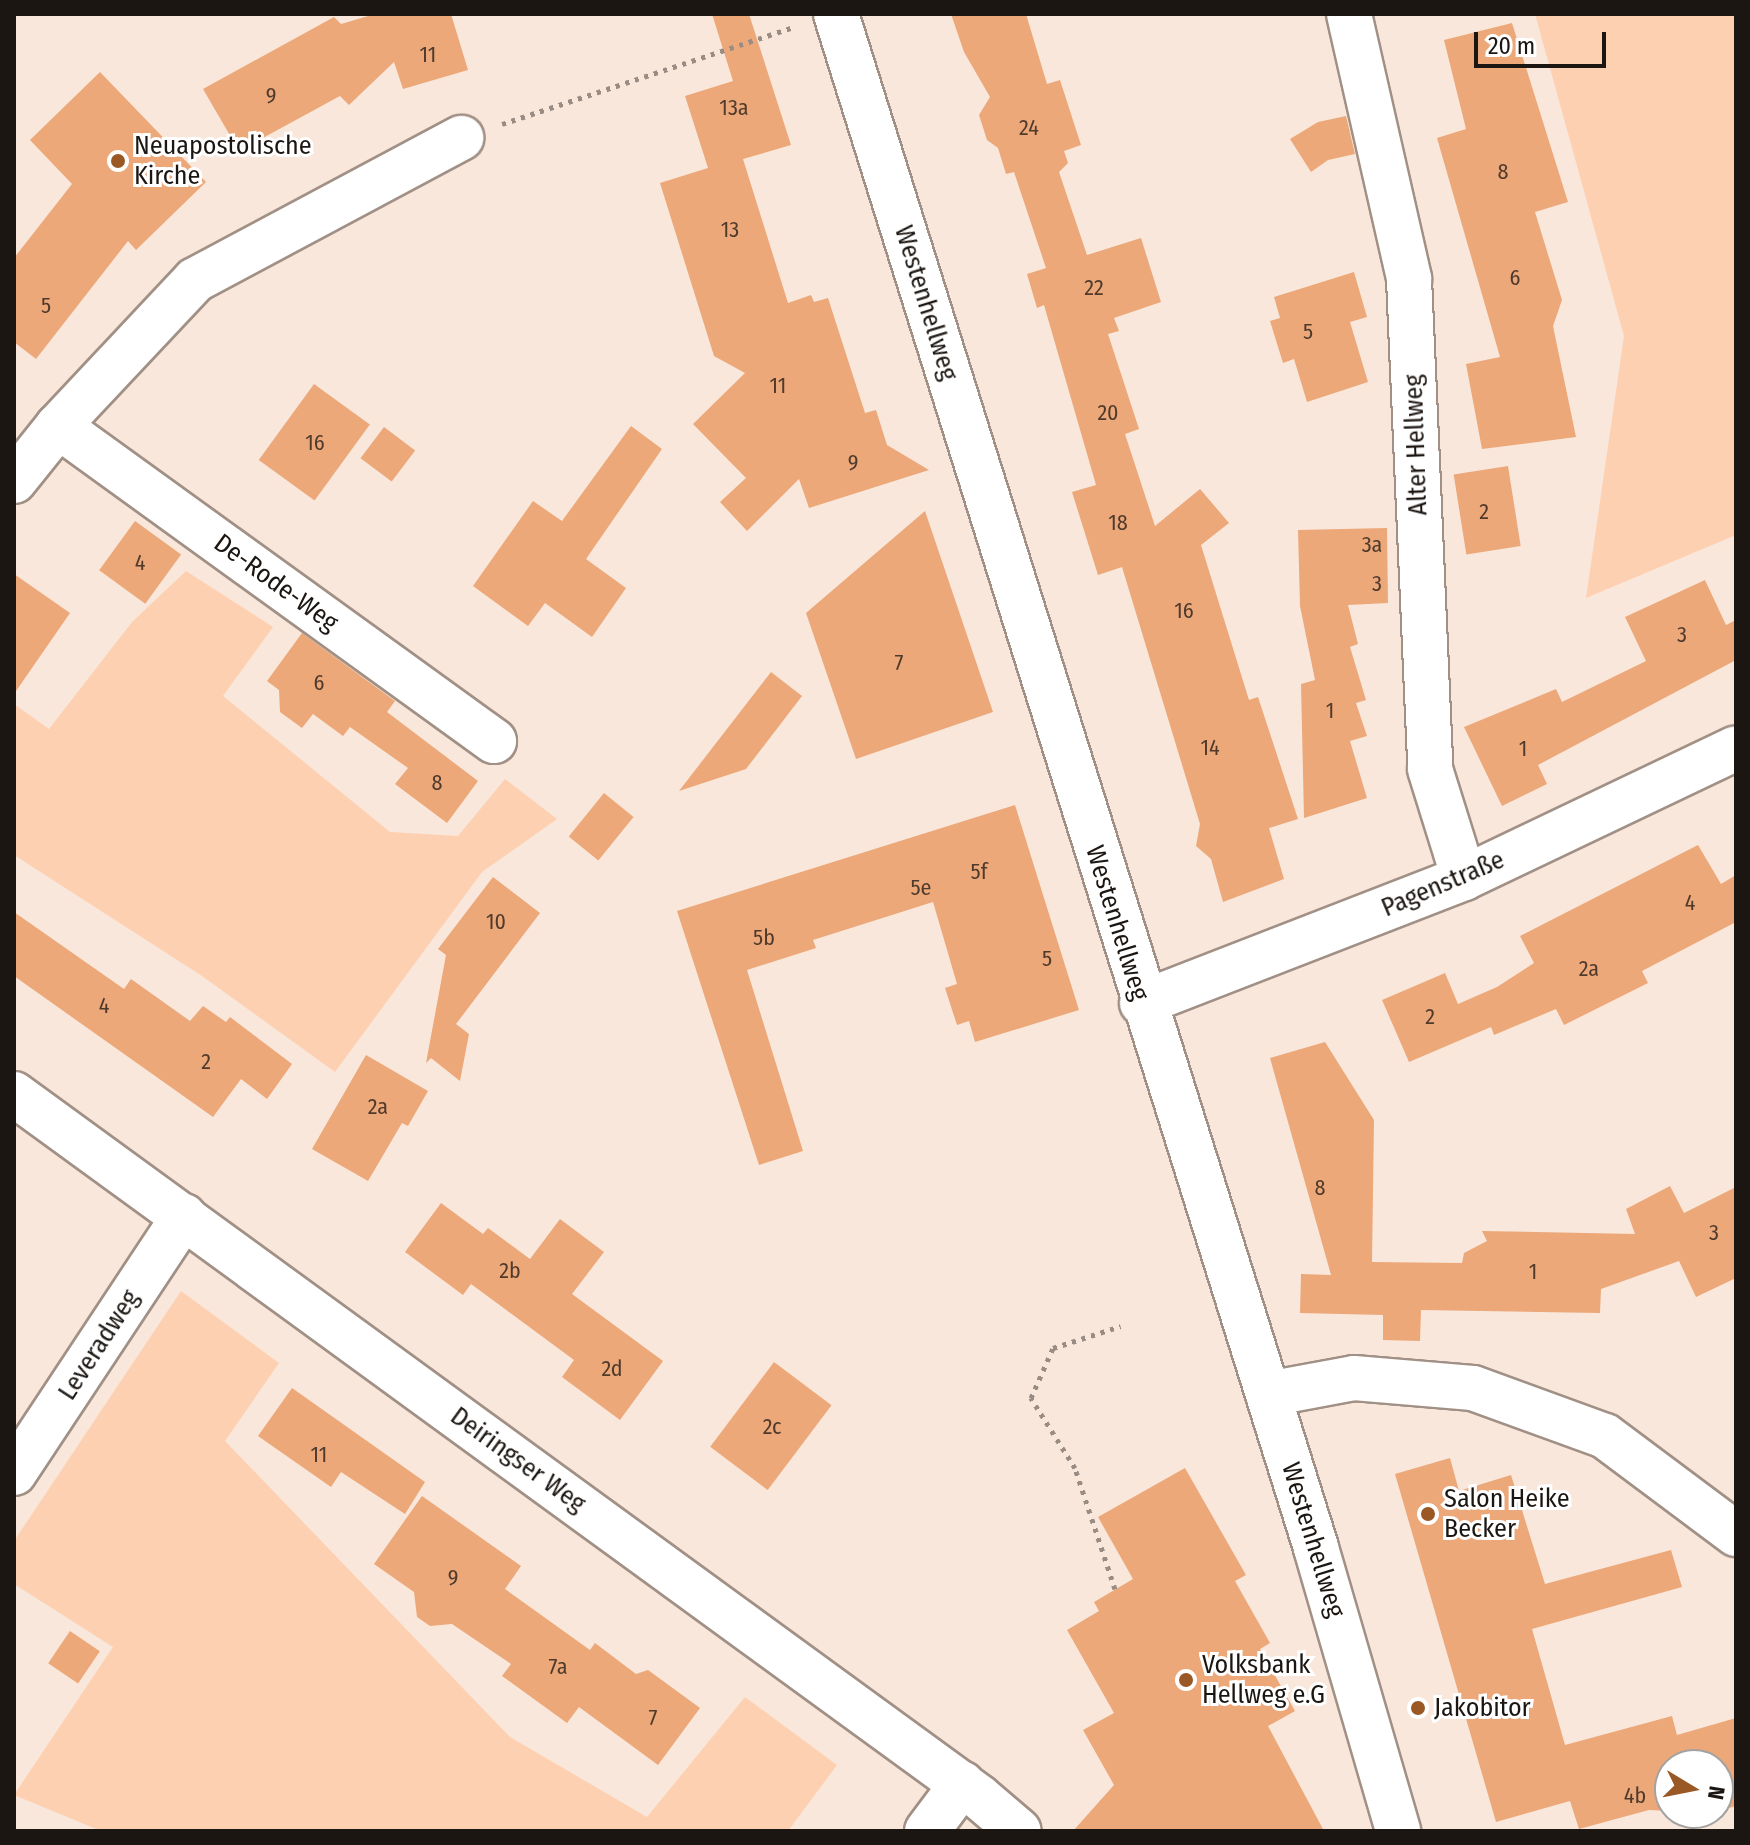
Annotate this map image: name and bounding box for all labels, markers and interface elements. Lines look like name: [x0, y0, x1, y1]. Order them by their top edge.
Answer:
scale bar: [1478, 16, 1610, 66]
text: 20 m: [1488, 32, 1535, 60]
house number: 11: [420, 42, 436, 68]
house number: 9: [266, 83, 276, 109]
house number: 13a: [719, 95, 749, 121]
house number: 24: [1019, 115, 1039, 141]
place label: Neuapostolische Kirche: [134, 130, 312, 192]
marker: Neuapostolische Kirche: [109, 152, 127, 170]
house number: 8: [1498, 159, 1508, 185]
house number: 13: [721, 217, 739, 243]
street label: Westenhellweg: [888, 222, 964, 384]
house number: 6: [1510, 265, 1520, 291]
house number: 22: [1084, 275, 1104, 301]
house number: 5: [41, 293, 51, 319]
house number: 5: [1303, 319, 1313, 345]
house number: 11: [770, 373, 786, 399]
street label: Alter Hellweg: [1398, 374, 1434, 516]
house number: 20: [1097, 400, 1119, 426]
house number: 16: [305, 430, 325, 456]
house number: 9: [848, 450, 858, 476]
house number: 2: [1479, 499, 1489, 525]
house number: 18: [1108, 510, 1128, 536]
street label: De-Rode-Weg: [208, 528, 344, 638]
house number: 3a: [1362, 532, 1382, 558]
house number: 4: [135, 550, 145, 576]
house number: 3: [1372, 571, 1382, 597]
house number: 16: [1174, 598, 1194, 624]
house number: 3: [1677, 622, 1687, 648]
house number: 7: [895, 650, 903, 676]
house number: 6: [314, 670, 324, 696]
house number: 1: [1326, 698, 1334, 724]
house number: 14: [1200, 735, 1220, 761]
house number: 1: [1519, 736, 1527, 762]
house number: 8: [432, 770, 442, 796]
street label: Westenhellweg: [1079, 842, 1155, 1004]
street label: Pagenstraße: [1377, 844, 1509, 924]
house number: 5f: [971, 859, 987, 885]
house number: 5e: [911, 875, 931, 901]
house number: 4: [1685, 890, 1695, 916]
house number: 10: [486, 909, 506, 935]
house number: 5b: [753, 925, 775, 951]
house number: 5: [1042, 946, 1052, 972]
house number: 2a: [1579, 956, 1599, 982]
house number: 4: [99, 993, 109, 1019]
house number: 2: [1425, 1004, 1435, 1030]
house number: 2: [201, 1049, 211, 1075]
house number: 2a: [368, 1094, 388, 1120]
house number: 8: [1315, 1175, 1325, 1201]
house number: 3: [1709, 1220, 1719, 1246]
house number: 2b: [499, 1258, 521, 1284]
house number: 1: [1529, 1259, 1537, 1285]
street label: Leveradweg: [52, 1284, 146, 1406]
house number: 2d: [601, 1356, 623, 1382]
street label: Deiringser Weg: [444, 1401, 592, 1519]
house number: 2c: [763, 1414, 781, 1440]
house number: 11: [311, 1442, 327, 1468]
street label: Westenhellweg: [1275, 1459, 1351, 1621]
place label: Salon Heike Becker: [1444, 1483, 1569, 1544]
marker: Salon Heike Becker: [1419, 1505, 1437, 1523]
house number: 9: [448, 1565, 458, 1591]
place label: Volksbank Hellweg e.G: [1202, 1649, 1325, 1710]
house number: 7a: [548, 1654, 568, 1680]
marker: Volksbank Hellweg e.G: [1177, 1671, 1195, 1689]
place label: Jakobitor: [1434, 1692, 1531, 1724]
marker: Jakobitor: [1409, 1699, 1427, 1717]
house number: 7: [649, 1705, 657, 1731]
north arrow: [1654, 1749, 1734, 1829]
house number: 4b: [1624, 1783, 1646, 1809]
text: N: [1702, 1784, 1731, 1802]

